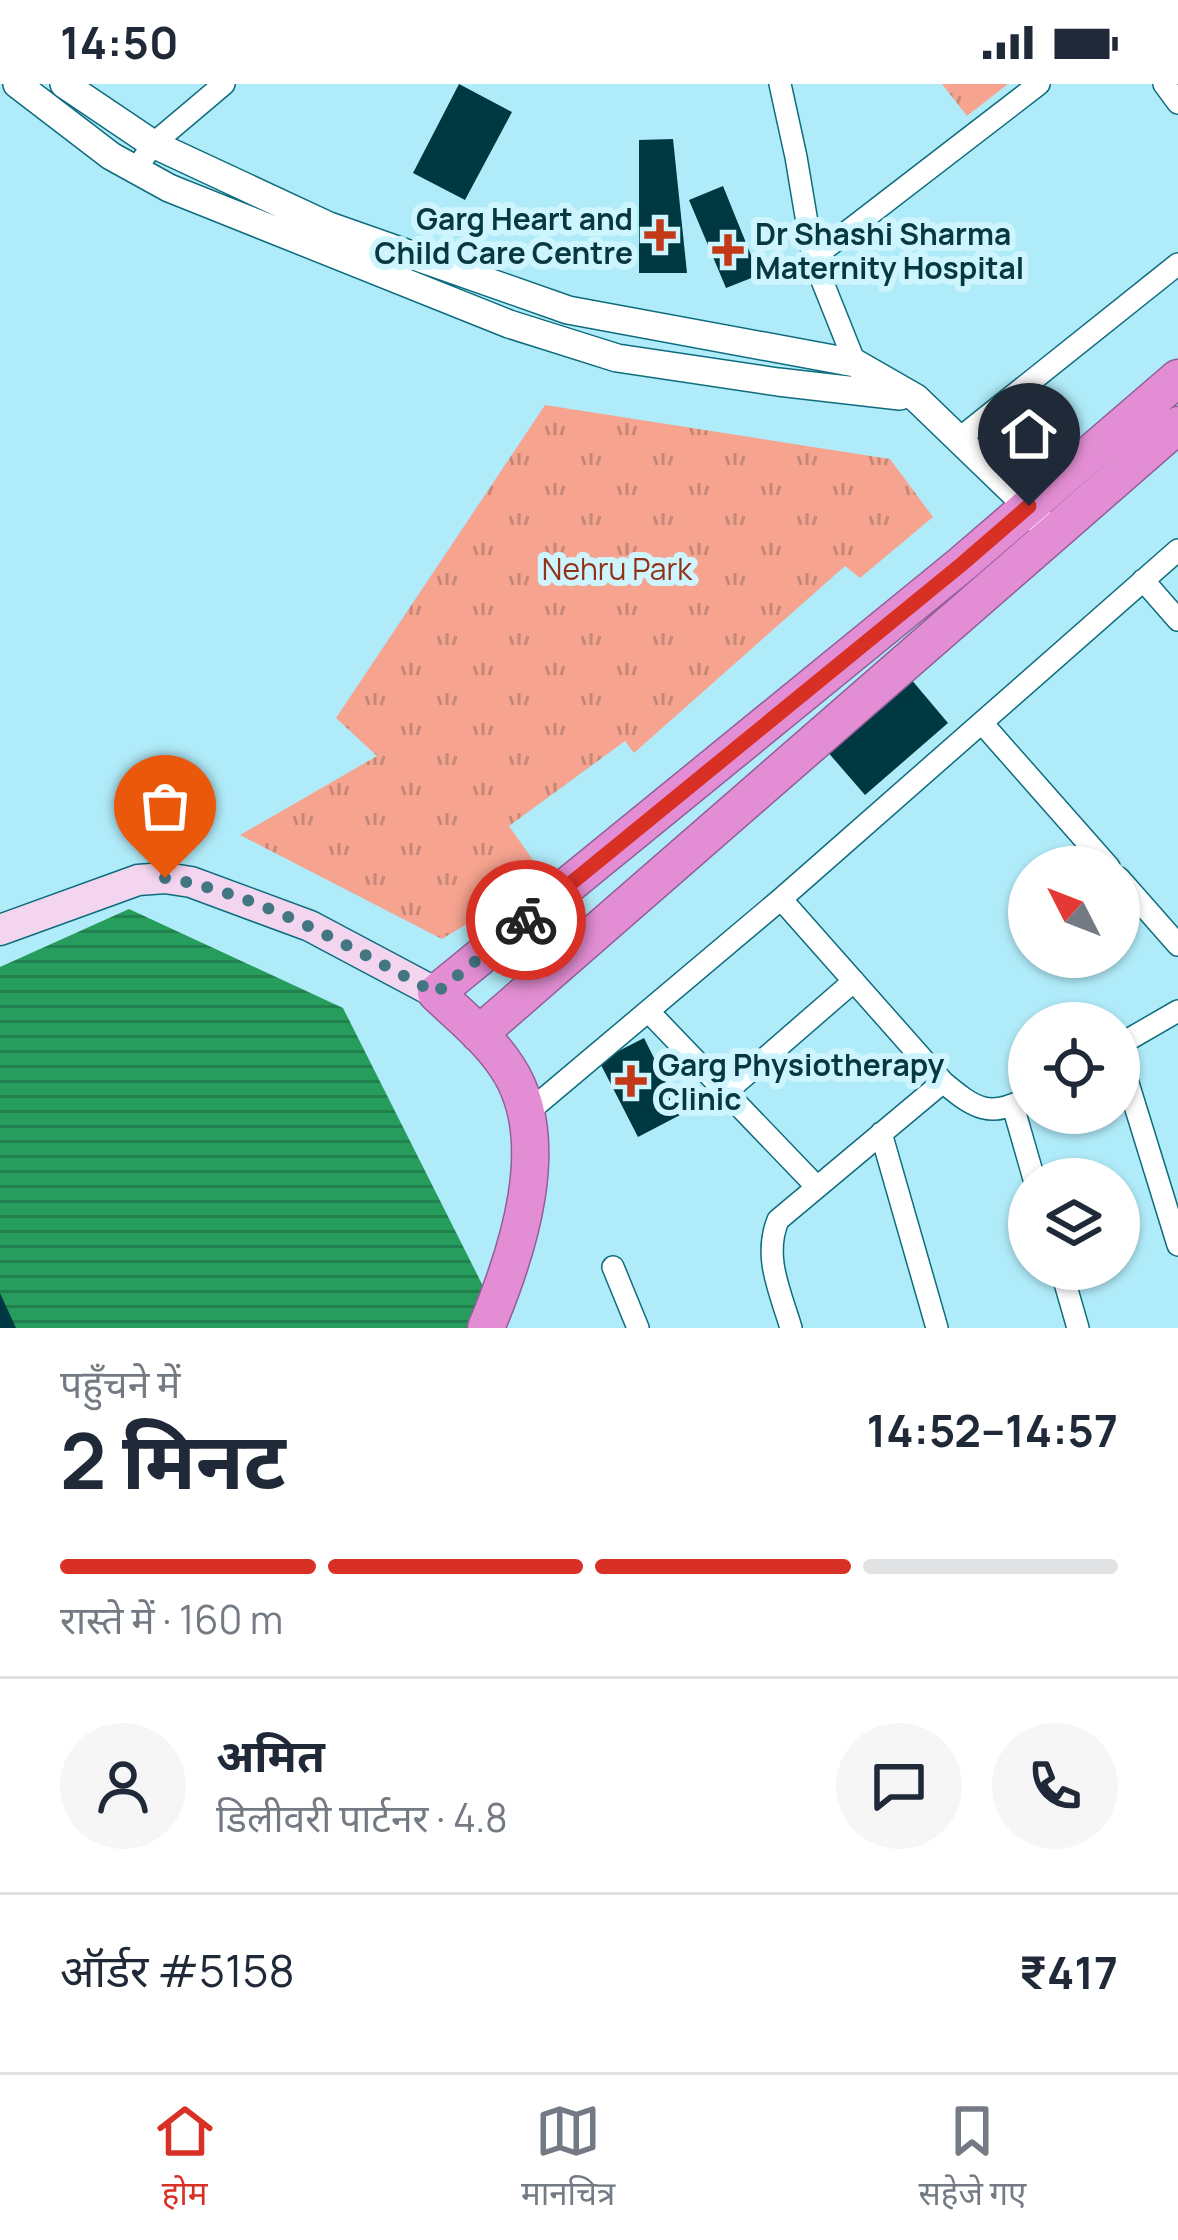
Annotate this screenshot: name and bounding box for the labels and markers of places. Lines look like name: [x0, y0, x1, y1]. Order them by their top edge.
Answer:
place label: Garg Heart and Child Care Centre: [374, 198, 633, 273]
place label: Dr Shashi Sharma Maternity Hospital: [755, 213, 1024, 288]
marker: Garg Heart and Child Care Centre: [644, 219, 676, 251]
marker: Dr Shashi Sharma Maternity Hospital: [712, 234, 744, 266]
pin: [978, 383, 1080, 506]
pin: [114, 755, 216, 878]
place label: Garg Physiotherapy Clinic: [658, 1044, 945, 1119]
marker: Garg Physiotherapy Clinic: [615, 1065, 647, 1097]

